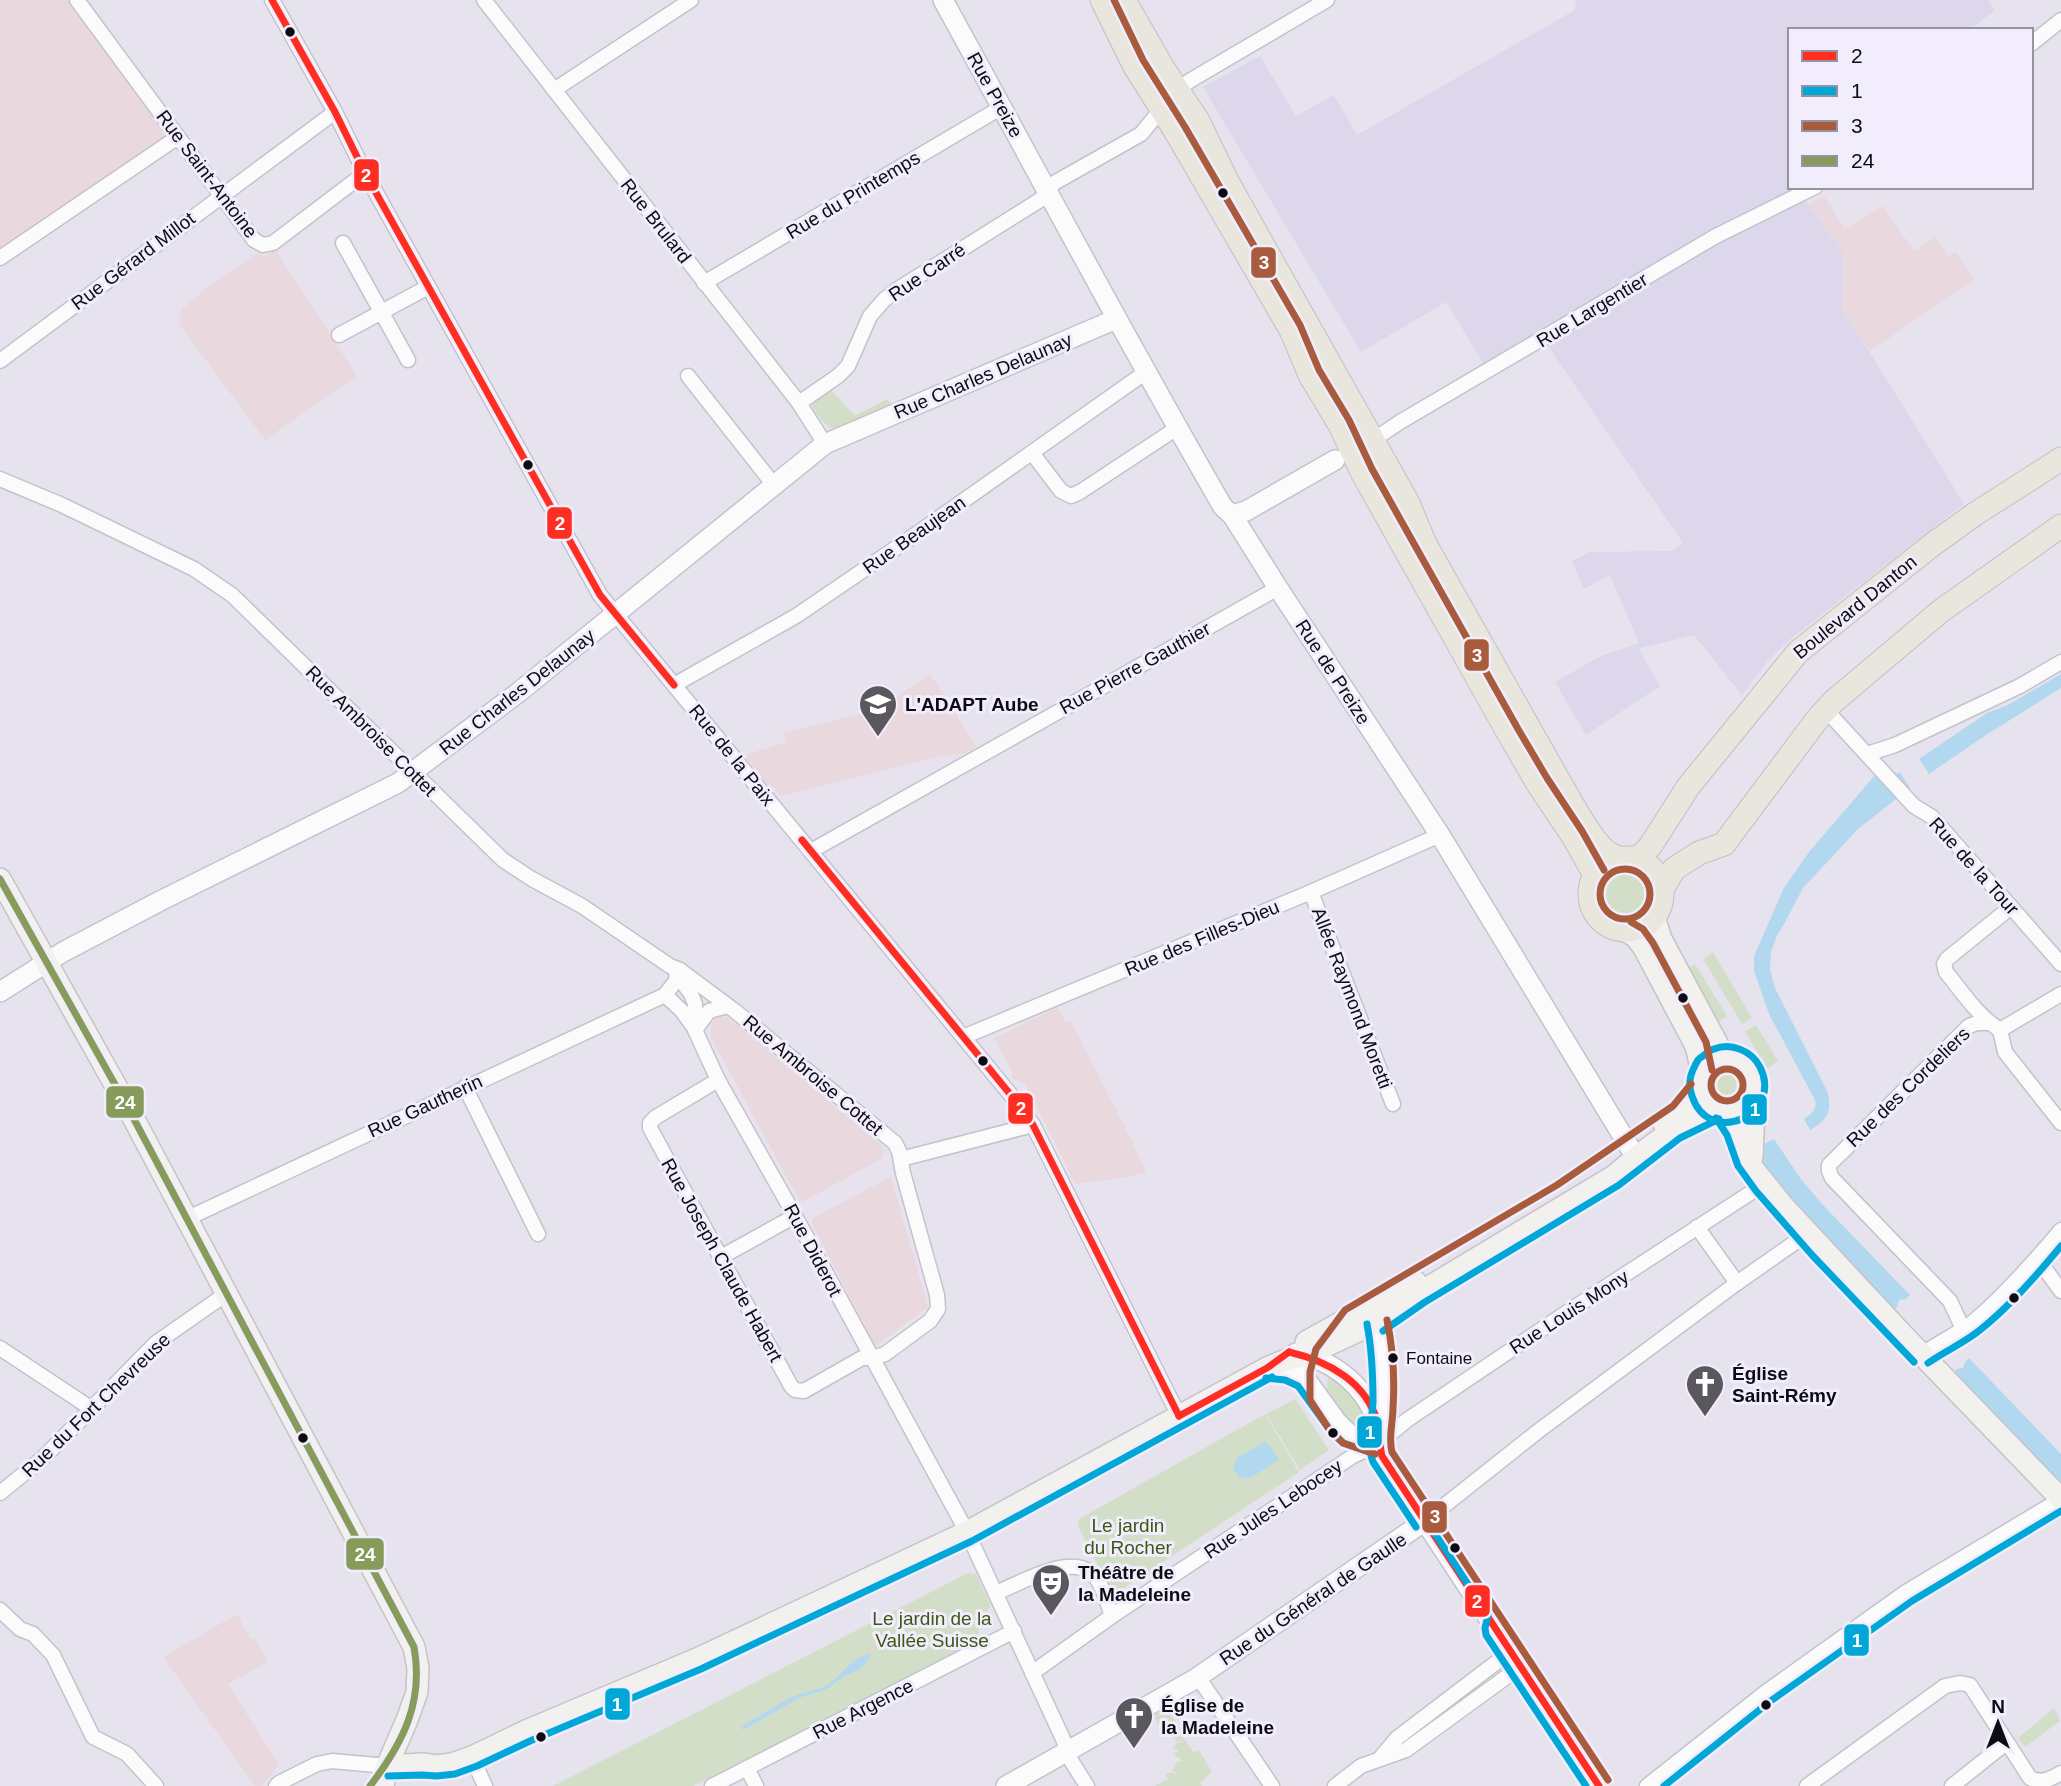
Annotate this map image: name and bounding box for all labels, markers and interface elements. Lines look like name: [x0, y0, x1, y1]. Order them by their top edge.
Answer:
unlabelled marker: [283, 25, 297, 39]
legend: [1788, 28, 2033, 189]
text: 2: [1851, 44, 1863, 67]
street label: Rue Preize: [963, 49, 1027, 141]
text: 1: [1851, 79, 1863, 102]
street label: Rue Saint-Antoine: [152, 106, 262, 242]
text: 3: [1851, 114, 1863, 137]
street label: Rue du Printemps: [782, 147, 924, 243]
text: 24: [1851, 149, 1875, 172]
line badge: 2: [353, 158, 380, 192]
text: 2: [361, 165, 371, 186]
street label: Rue Brulard: [617, 175, 695, 267]
unlabelled marker: [1216, 186, 1230, 200]
street label: Rue Gérard Millot: [67, 207, 199, 314]
street label: Rue Carré: [885, 239, 969, 305]
line badge: 3: [1250, 246, 1277, 279]
text: 3: [1259, 252, 1269, 273]
street label: Rue Largentier: [1533, 268, 1652, 351]
street label: Rue Charles Delaunay: [891, 329, 1076, 423]
unlabelled marker: [521, 458, 535, 472]
street label: Rue Beaujean: [859, 492, 969, 578]
line badge: 2: [546, 506, 573, 540]
text: 2: [555, 513, 565, 534]
street label: Boulevard Danton: [1789, 551, 1921, 663]
street label: Rue de Preize: [1291, 616, 1375, 728]
street label: Rue Pierre Gauthier: [1056, 618, 1215, 718]
street label: Rue Charles Delaunay: [435, 625, 599, 759]
line badge: 3: [1463, 638, 1490, 672]
text: 3: [1472, 645, 1482, 666]
street label: Rue Ambroise Cottet: [302, 662, 441, 801]
school or university icon: L'ADAPT Aube: [857, 683, 899, 738]
place label: L'ADAPT Aube: [905, 694, 1039, 715]
street label: Rue de la Paix: [685, 700, 779, 810]
street label: Rue de la Tour: [1925, 813, 2023, 919]
street label: Rue des Filles-Dieu: [1122, 896, 1282, 980]
street label: Allée Raymond Moretti: [1308, 905, 1396, 1091]
unlabelled marker: [1676, 991, 1690, 1005]
street label: Rue Ambroise Cottet: [739, 1011, 887, 1140]
street label: Rue des Cordeliers: [1842, 1023, 1974, 1151]
unlabelled marker: [976, 1054, 990, 1068]
street label: Rue Gautherin: [365, 1070, 485, 1142]
line badge: 24: [105, 1085, 145, 1119]
text: 24: [114, 1092, 136, 1113]
line badge: 2: [1007, 1092, 1034, 1125]
line badge: 1: [1741, 1093, 1768, 1126]
text: 2: [1016, 1098, 1026, 1119]
text: 1: [1750, 1099, 1761, 1120]
street label: Rue Joseph Claude Habert: [657, 1155, 787, 1366]
street label: Rue Diderot: [780, 1200, 846, 1300]
street label: Rue Louis Mony: [1506, 1266, 1633, 1358]
unlabelled marker: [2007, 1291, 2021, 1305]
street label: Rue du Fort Chevreuse: [18, 1329, 174, 1481]
place label: Fontaine: [1406, 1349, 1472, 1368]
marker: Fontaine: [1386, 1351, 1400, 1365]
church icon: Église Saint-Rémy: [1684, 1363, 1726, 1418]
place label: Église Saint-Rémy: [1732, 1363, 1837, 1406]
line badge: 1: [1356, 1415, 1383, 1449]
text: 1: [1365, 1422, 1376, 1443]
unlabelled marker: [1326, 1426, 1340, 1440]
unlabelled marker: [296, 1431, 310, 1445]
street label: Rue Jules Lebocey: [1200, 1455, 1346, 1563]
line badge: 3: [1421, 1500, 1448, 1534]
text: 3: [1430, 1506, 1440, 1527]
park label: Le jardin du Rocher: [1084, 1515, 1172, 1558]
street label: Rue du Général de Gaulle: [1216, 1529, 1410, 1669]
line badge: 24: [345, 1537, 385, 1571]
unlabelled marker: [1448, 1541, 1462, 1555]
text: 24: [354, 1544, 376, 1565]
theatre icon: Théâtre de la Madeleine: [1030, 1562, 1072, 1617]
place label: Théâtre de la Madeleine: [1078, 1562, 1191, 1605]
line badge: 2: [1464, 1584, 1491, 1618]
text: 2: [1472, 1591, 1482, 1612]
park label: Le jardin de la Vallée Suisse: [872, 1608, 992, 1651]
line badge: 1: [1843, 1623, 1870, 1657]
text: 1: [1852, 1630, 1863, 1651]
street label: Rue Argence: [809, 1675, 917, 1743]
line badge: 1: [604, 1687, 631, 1721]
north arrow: [1963, 1688, 2033, 1758]
text: 1: [612, 1694, 623, 1715]
church icon: Église de la Madeleine: [1113, 1695, 1155, 1750]
place label: Église de la Madeleine: [1161, 1695, 1274, 1738]
text: N: [1991, 1696, 2005, 1717]
unlabelled marker: [1759, 1698, 1773, 1712]
unlabelled marker: [534, 1730, 548, 1744]

